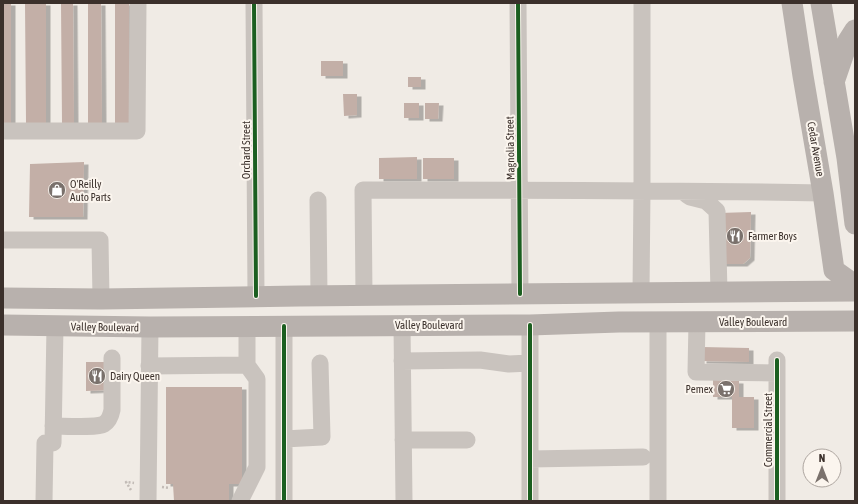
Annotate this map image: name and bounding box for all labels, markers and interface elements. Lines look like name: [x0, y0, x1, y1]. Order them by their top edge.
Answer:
street label: Magnolia Street: [503, 116, 517, 180]
street label: Orchard Street: [240, 121, 252, 179]
street label: Cedar Avenue: [805, 121, 827, 177]
place label: O'Reilly Auto Parts: [70, 178, 111, 203]
shop icon: O'Reilly Auto Parts: [47, 180, 67, 200]
restaurant icon: Farmer Boys: [725, 226, 745, 246]
place label: Farmer Boys: [748, 230, 797, 242]
street label: Valley Boulevard: [719, 316, 787, 328]
street label: Valley Boulevard: [395, 319, 463, 331]
street label: Valley Boulevard: [71, 320, 139, 334]
restaurant icon: Dairy Queen: [87, 366, 107, 386]
place label: Dairy Queen: [110, 370, 160, 382]
supermarket icon: Pemex: [716, 379, 736, 399]
place label: Pemex: [685, 383, 714, 395]
street label: Commercial Street: [762, 393, 774, 467]
north arrow: [802, 448, 842, 488]
text: N: [819, 452, 825, 464]

